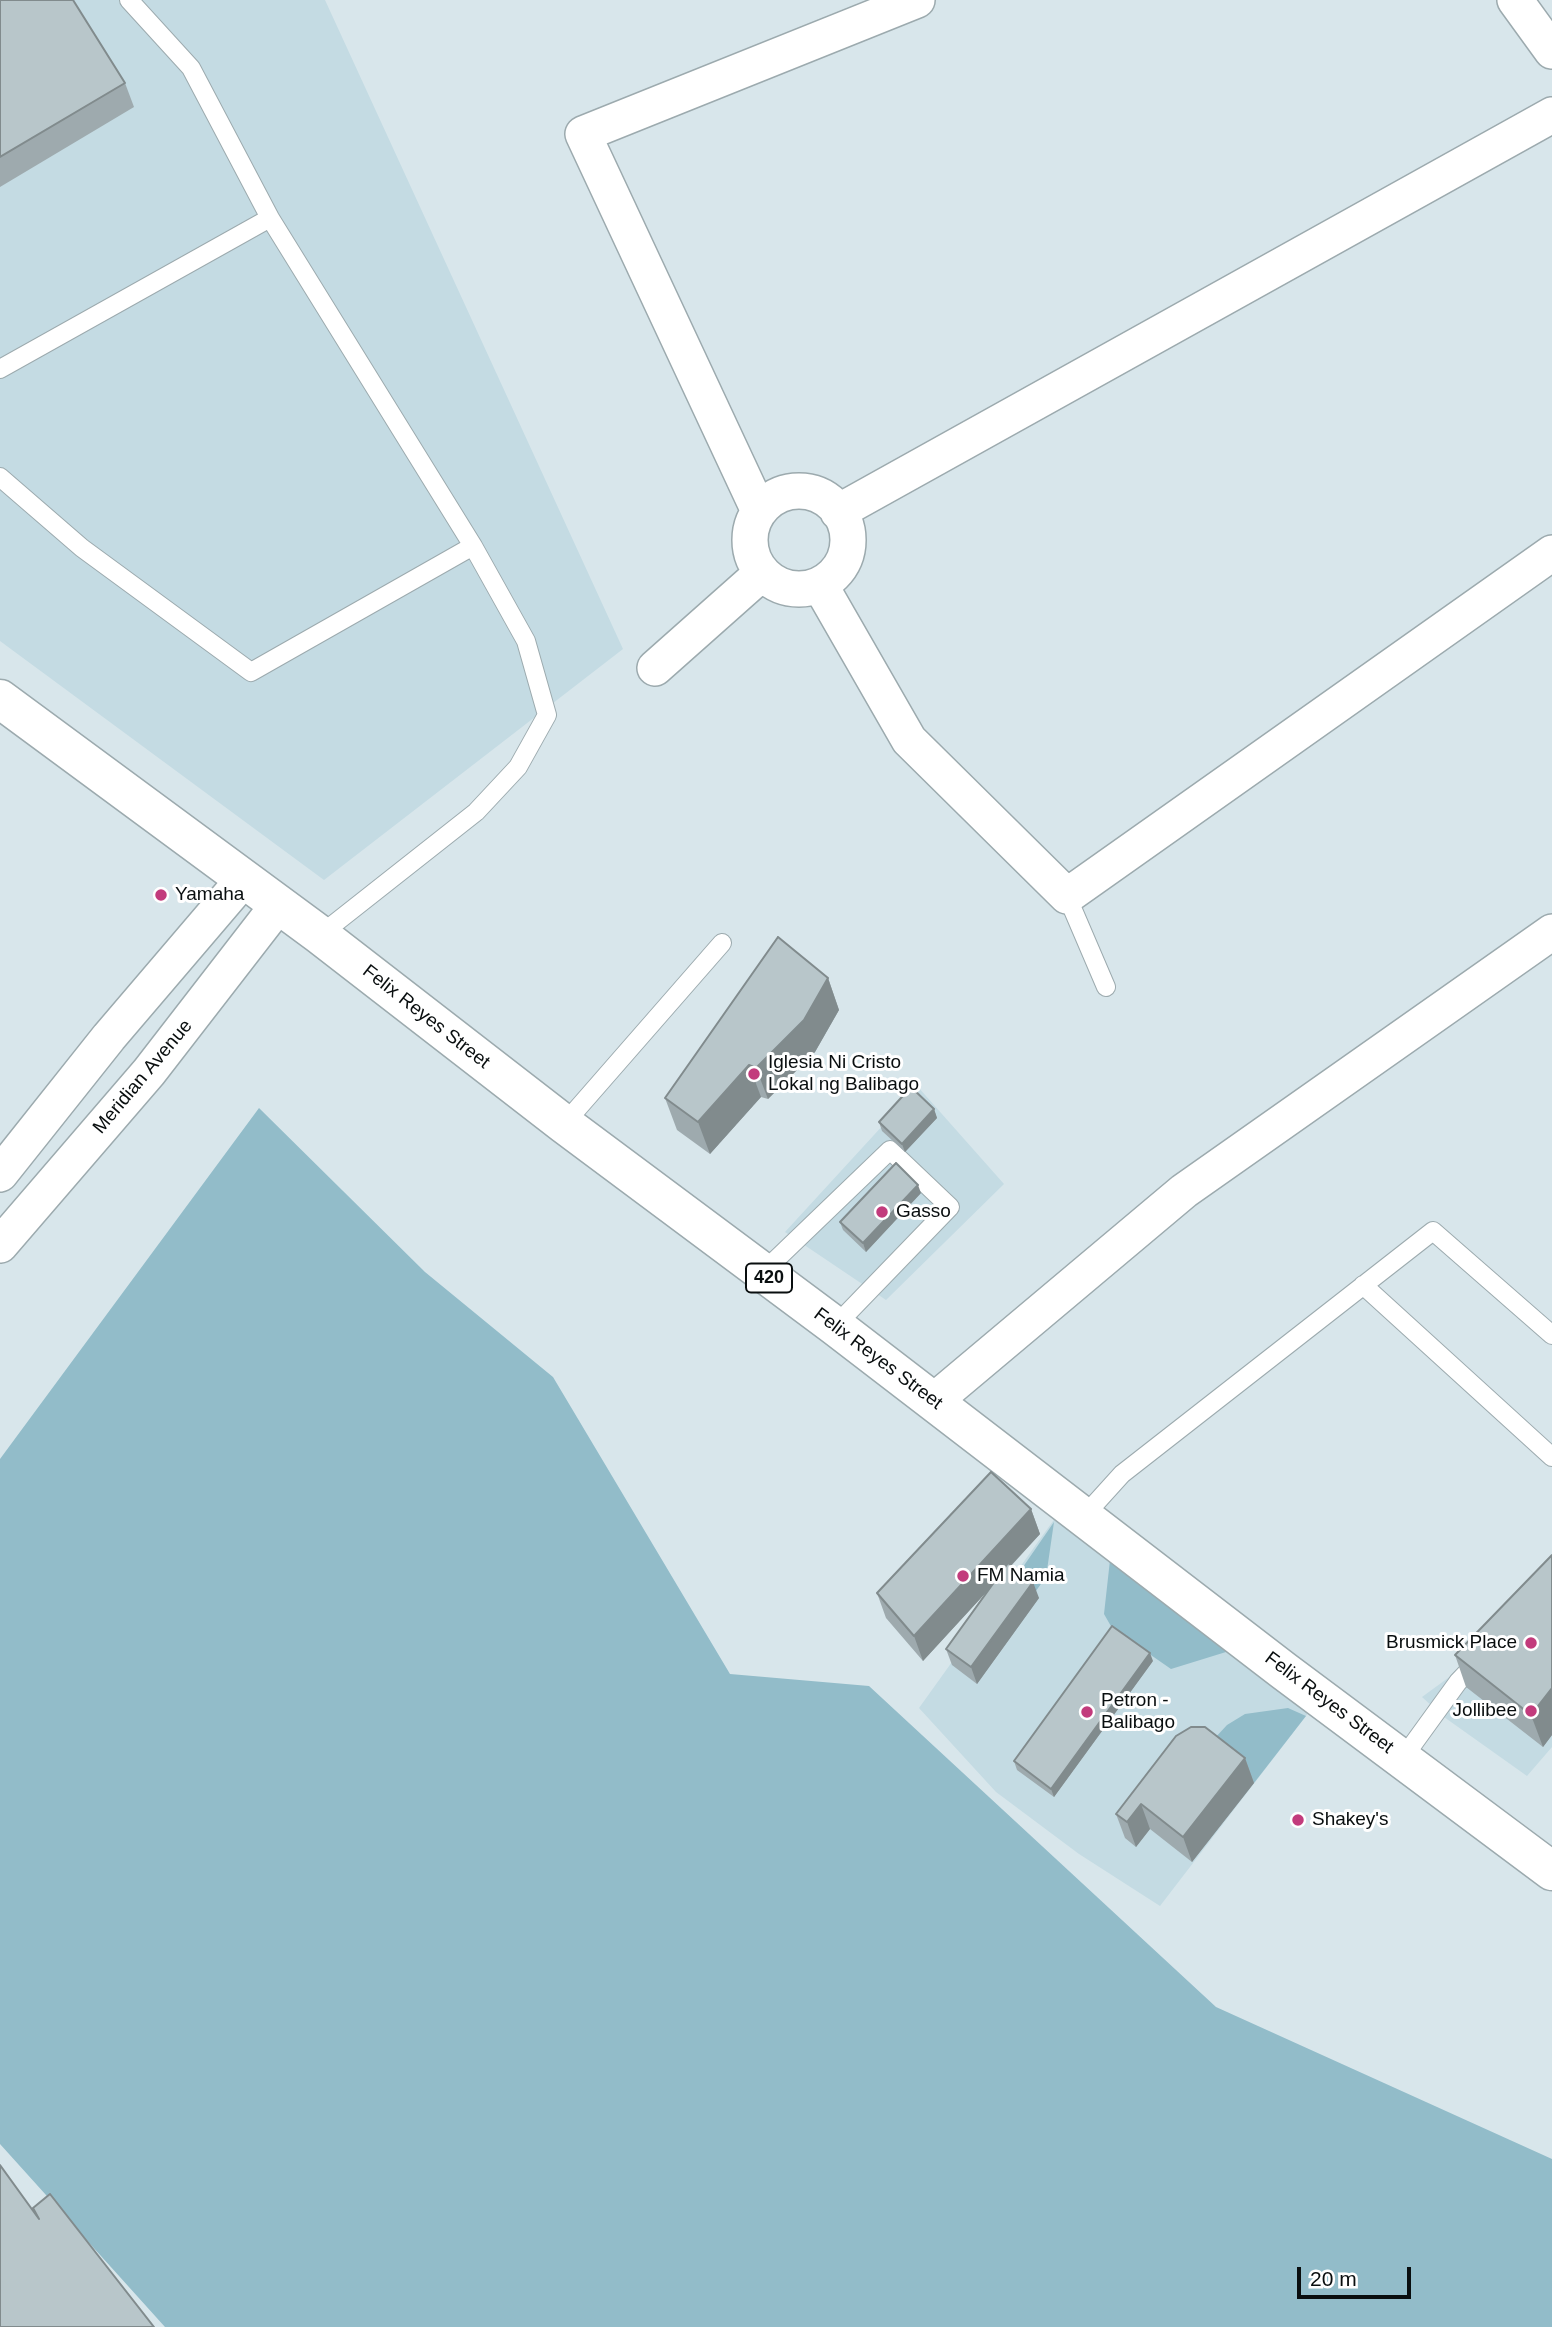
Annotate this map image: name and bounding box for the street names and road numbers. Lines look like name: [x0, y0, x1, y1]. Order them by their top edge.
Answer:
street label: Felix Reyes Street: [358, 960, 494, 1074]
street label: Meridian Avenue: [89, 1015, 197, 1139]
road number: 420: [746, 1264, 792, 1293]
street label: Felix Reyes Street: [809, 1303, 947, 1415]
street label: Felix Reyes Street: [1260, 1647, 1398, 1759]

